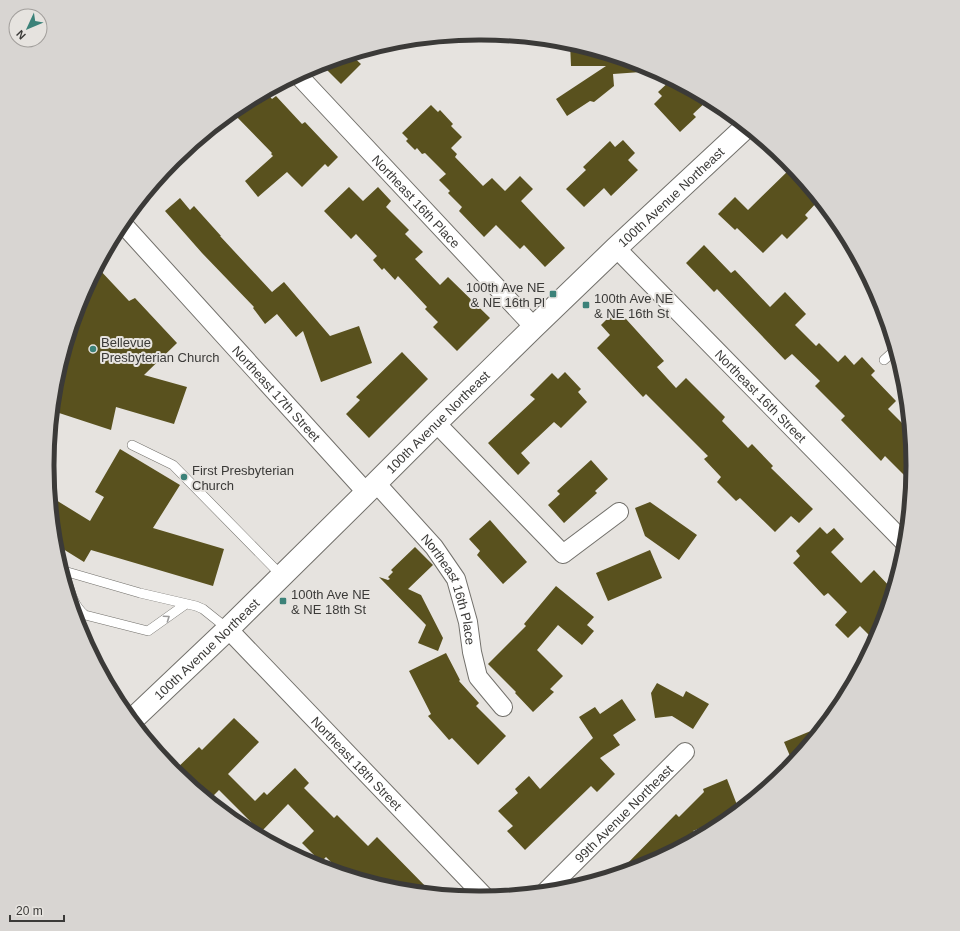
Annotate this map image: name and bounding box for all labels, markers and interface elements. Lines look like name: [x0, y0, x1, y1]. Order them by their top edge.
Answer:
north arrow: [8, 8, 48, 48]
text: N: [14, 28, 28, 42]
street label: 100th Avenue Northeast: [615, 144, 727, 250]
street label: Northeast 16th Place: [369, 152, 463, 251]
place label: 100th Ave NE & NE 16th Pl: [466, 280, 545, 310]
marker: 100th Ave NE & NE 16th Pl: [548, 289, 558, 299]
place label: 100th Ave NE & NE 16th St: [594, 291, 674, 321]
marker: 100th Ave NE & NE 16th St: [581, 300, 591, 310]
place label: Bellevue Presbyterian Church: [101, 335, 220, 365]
street label: Northeast 17th Street: [229, 342, 324, 444]
marker: Bellevue Presbyterian Church: [88, 344, 98, 354]
street label: Northeast 16th Street: [712, 346, 810, 446]
street label: 100th Avenue Northeast: [383, 367, 493, 476]
place label: First Presbyterian Church: [192, 463, 294, 493]
marker: First Presbyterian Church: [179, 472, 189, 482]
street label: Northeast 16th Place: [418, 531, 478, 646]
place label: 100th Ave NE & NE 18th St: [291, 587, 371, 617]
street label: 100th Avenue Northeast: [151, 595, 262, 703]
marker: 100th Ave NE & NE 18th St: [278, 596, 288, 606]
one-way arrow: [163, 615, 170, 623]
street label: Northeast 18th Street: [309, 713, 405, 813]
street label: 99th Avenue Northeast: [571, 761, 676, 866]
scale bar: [10, 897, 64, 923]
text: 20 m: [16, 904, 43, 918]

